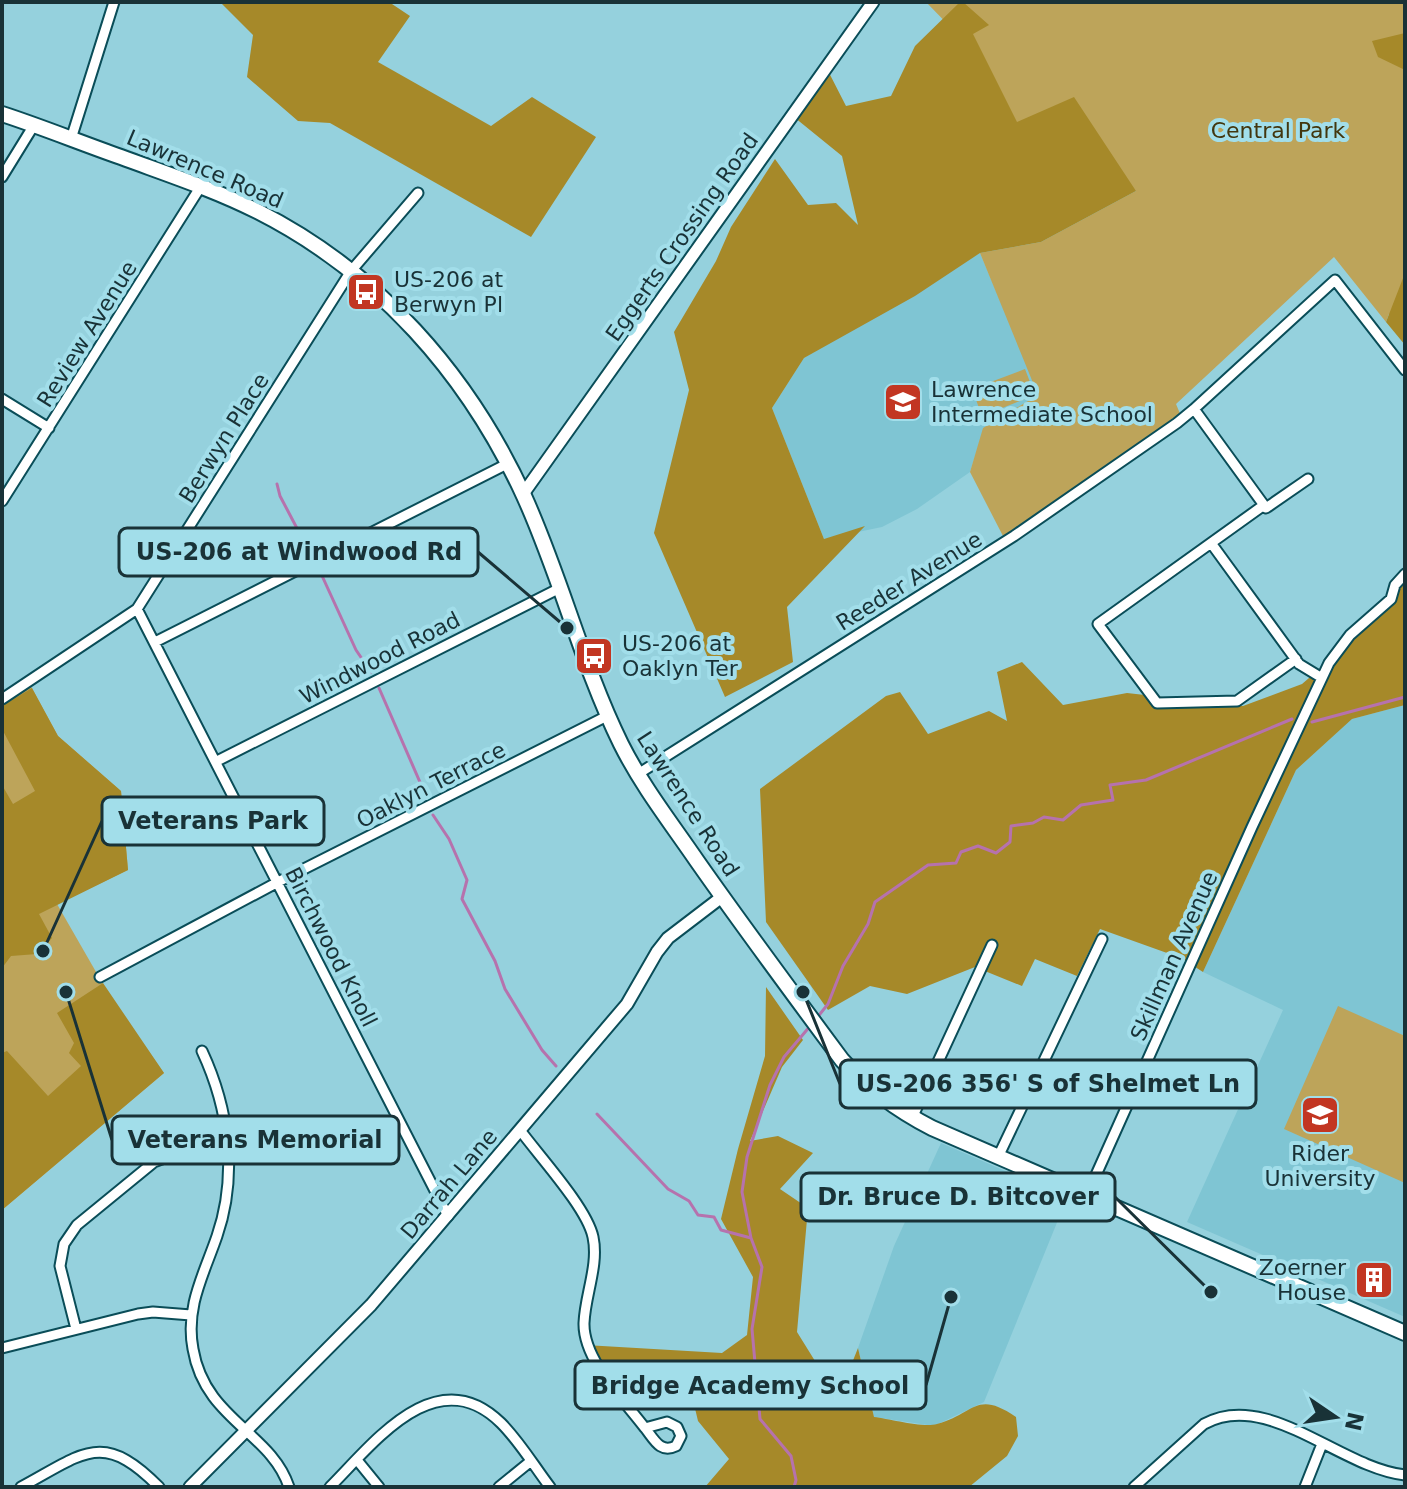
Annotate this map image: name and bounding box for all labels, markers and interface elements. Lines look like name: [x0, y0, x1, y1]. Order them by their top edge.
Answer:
park label: Central Park: [1211, 118, 1346, 143]
street label: Lawrence Road: [123, 125, 287, 213]
street label: Eggerts Crossing Road: [601, 128, 763, 346]
street label: Review Avenue: [32, 256, 142, 412]
place label: US-206 at Berwyn Pl: [394, 267, 503, 317]
bus stop icon: US-206 at Berwyn Pl: [345, 271, 387, 313]
street label: Berwyn Place: [174, 369, 274, 507]
place label: Lawrence Intermediate School: [931, 377, 1153, 427]
school or university icon: Lawrence Intermediate School: [882, 381, 924, 423]
street label: Reeder Avenue: [832, 526, 986, 636]
callout: US-206 at Windwood Rd: [119, 528, 478, 576]
text: US-206 at Windwood Rd: [136, 538, 462, 566]
street label: Windwood Road: [296, 607, 464, 709]
place label: US-206 at Oaklyn Ter: [622, 631, 739, 681]
bus stop icon: US-206 at Oaklyn Ter: [573, 635, 615, 677]
street label: Lawrence Road: [632, 727, 744, 881]
street label: Oaklyn Terrace: [352, 737, 510, 833]
callout: Veterans Park: [102, 797, 324, 845]
text: Veterans Park: [118, 807, 309, 835]
street label: Birchwood Knoll: [280, 863, 382, 1031]
street label: Skillman Avenue: [1125, 867, 1223, 1045]
callout: US-206 356' S of Shelmet Ln: [840, 1060, 1256, 1108]
text: US-206 356' S of Shelmet Ln: [856, 1070, 1240, 1098]
school or university icon: Rider University: [1299, 1094, 1341, 1136]
callout: Veterans Memorial: [112, 1116, 399, 1164]
street label: Darrah Lane: [396, 1124, 502, 1244]
text: Veterans Memorial: [127, 1126, 383, 1154]
place label: Rider University: [1265, 1141, 1375, 1191]
callout: Dr. Bruce D. Bitcover: [801, 1173, 1115, 1221]
text: Dr. Bruce D. Bitcover: [817, 1183, 1099, 1211]
place label: Zoerner House: [1259, 1255, 1347, 1305]
building icon: Zoerner House: [1353, 1259, 1395, 1301]
callout: Bridge Academy School: [575, 1361, 926, 1409]
text: Bridge Academy School: [591, 1372, 909, 1400]
north arrow: [1295, 1377, 1375, 1457]
text: N: [1340, 1410, 1368, 1433]

